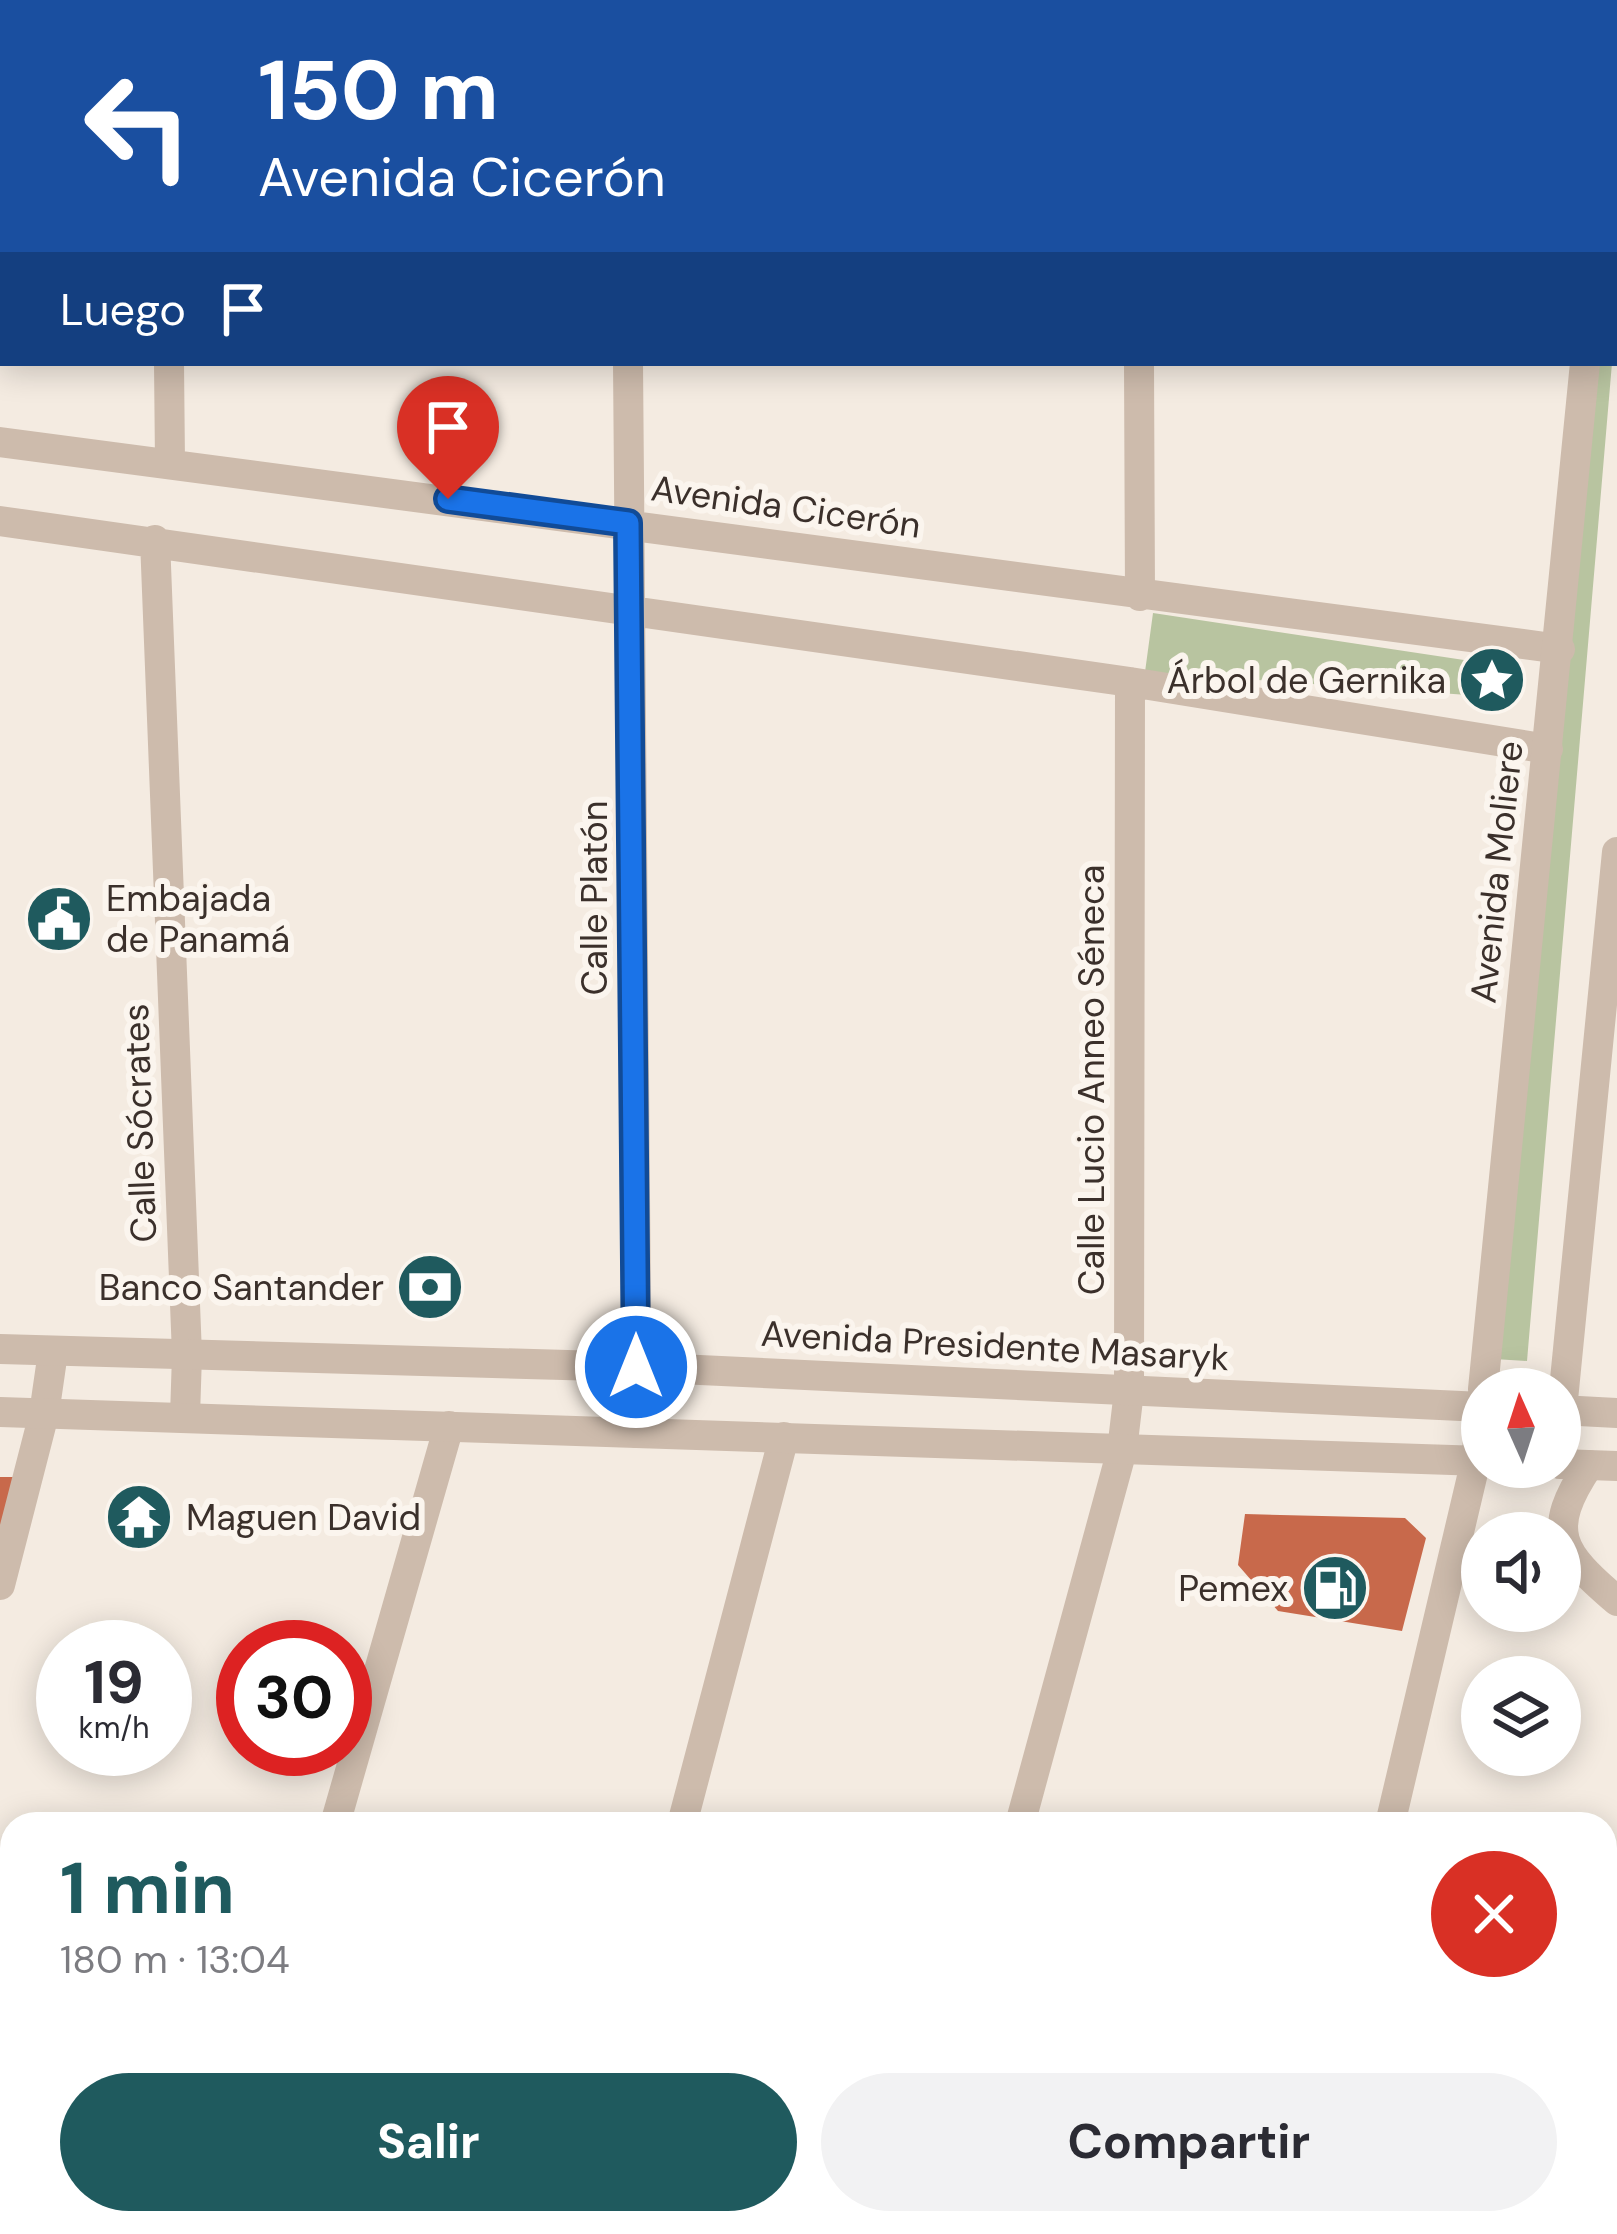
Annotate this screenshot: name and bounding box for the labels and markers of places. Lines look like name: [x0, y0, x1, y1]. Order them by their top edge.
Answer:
pin: [397, 376, 499, 499]
place icon: Árbol de Gernika: [1457, 645, 1527, 715]
place label: Árbol de Gernika: [1167, 657, 1446, 704]
place label: Embajada de Panamá: [106, 875, 290, 963]
public building icon: Embajada de Panamá: [24, 884, 94, 954]
bank icon: Banco Santander: [395, 1252, 465, 1322]
place label: Banco Santander: [99, 1264, 384, 1311]
temple icon: Maguen David: [104, 1482, 174, 1552]
place label: Maguen David: [186, 1494, 421, 1541]
fuel station icon: Pemex: [1300, 1553, 1370, 1623]
place label: Pemex: [1178, 1565, 1288, 1612]

